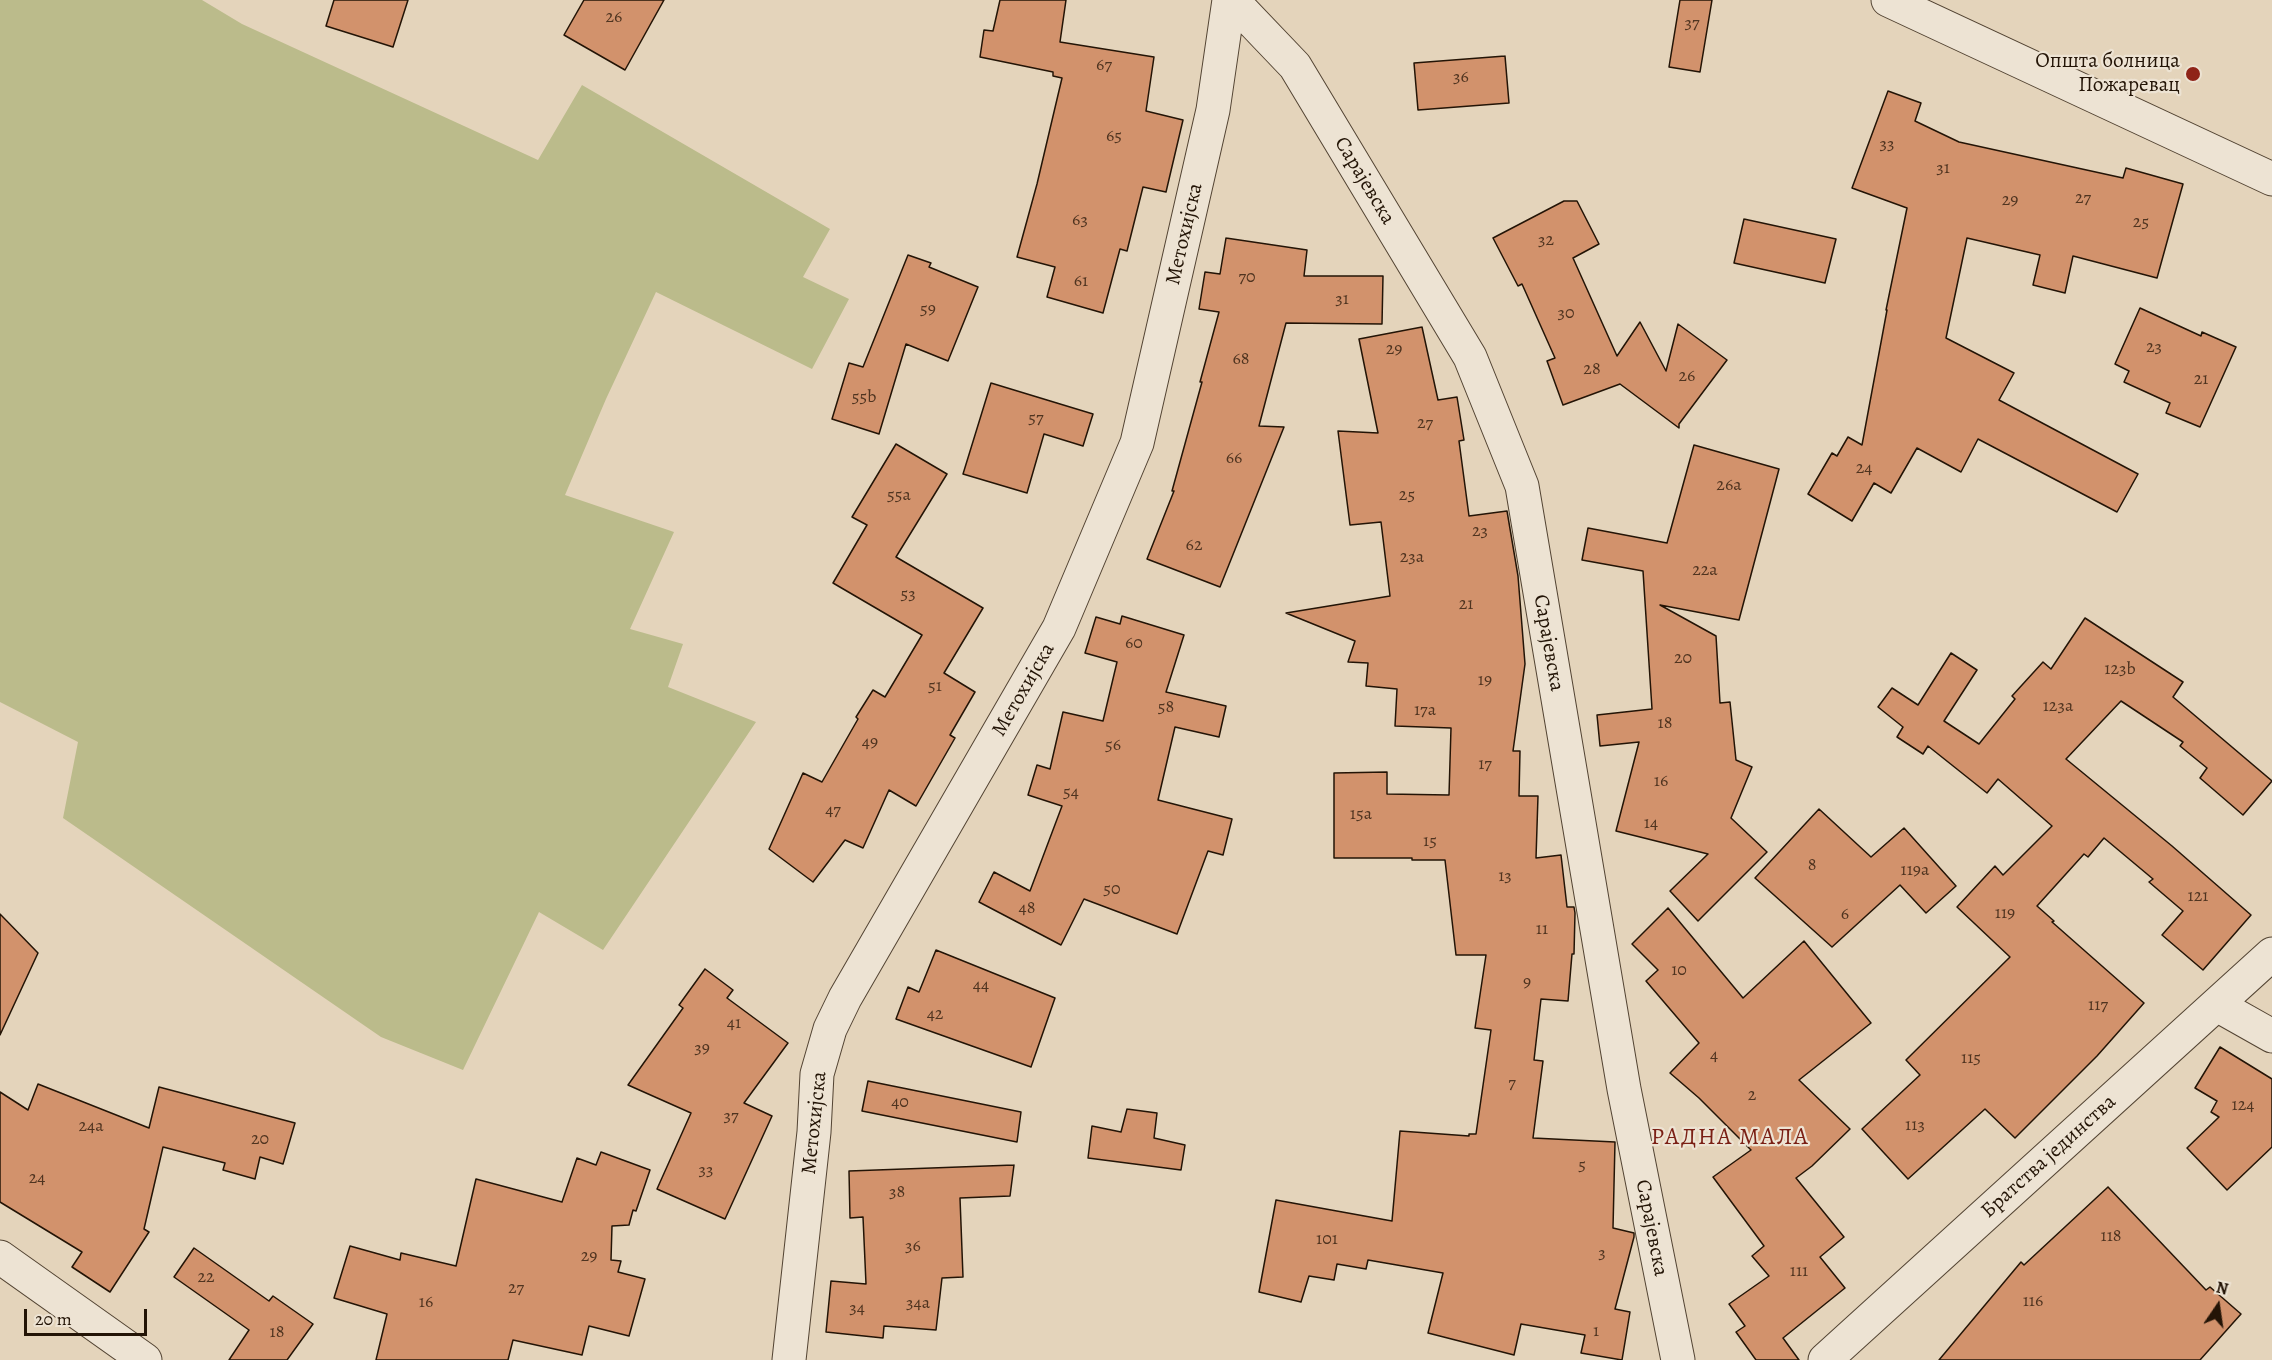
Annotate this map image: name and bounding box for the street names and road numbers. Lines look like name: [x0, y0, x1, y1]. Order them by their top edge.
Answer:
street label: Сарајевска: [1328, 133, 1400, 229]
street label: Метохијска: [1161, 181, 1209, 287]
street label: Сарајевска: [1527, 593, 1569, 693]
street label: Метохијска: [987, 639, 1061, 741]
street label: Метохијска: [797, 1070, 833, 1176]
street label: Братства јединства: [1976, 1090, 2122, 1224]
street label: Сарајевска: [1629, 1178, 1673, 1278]

